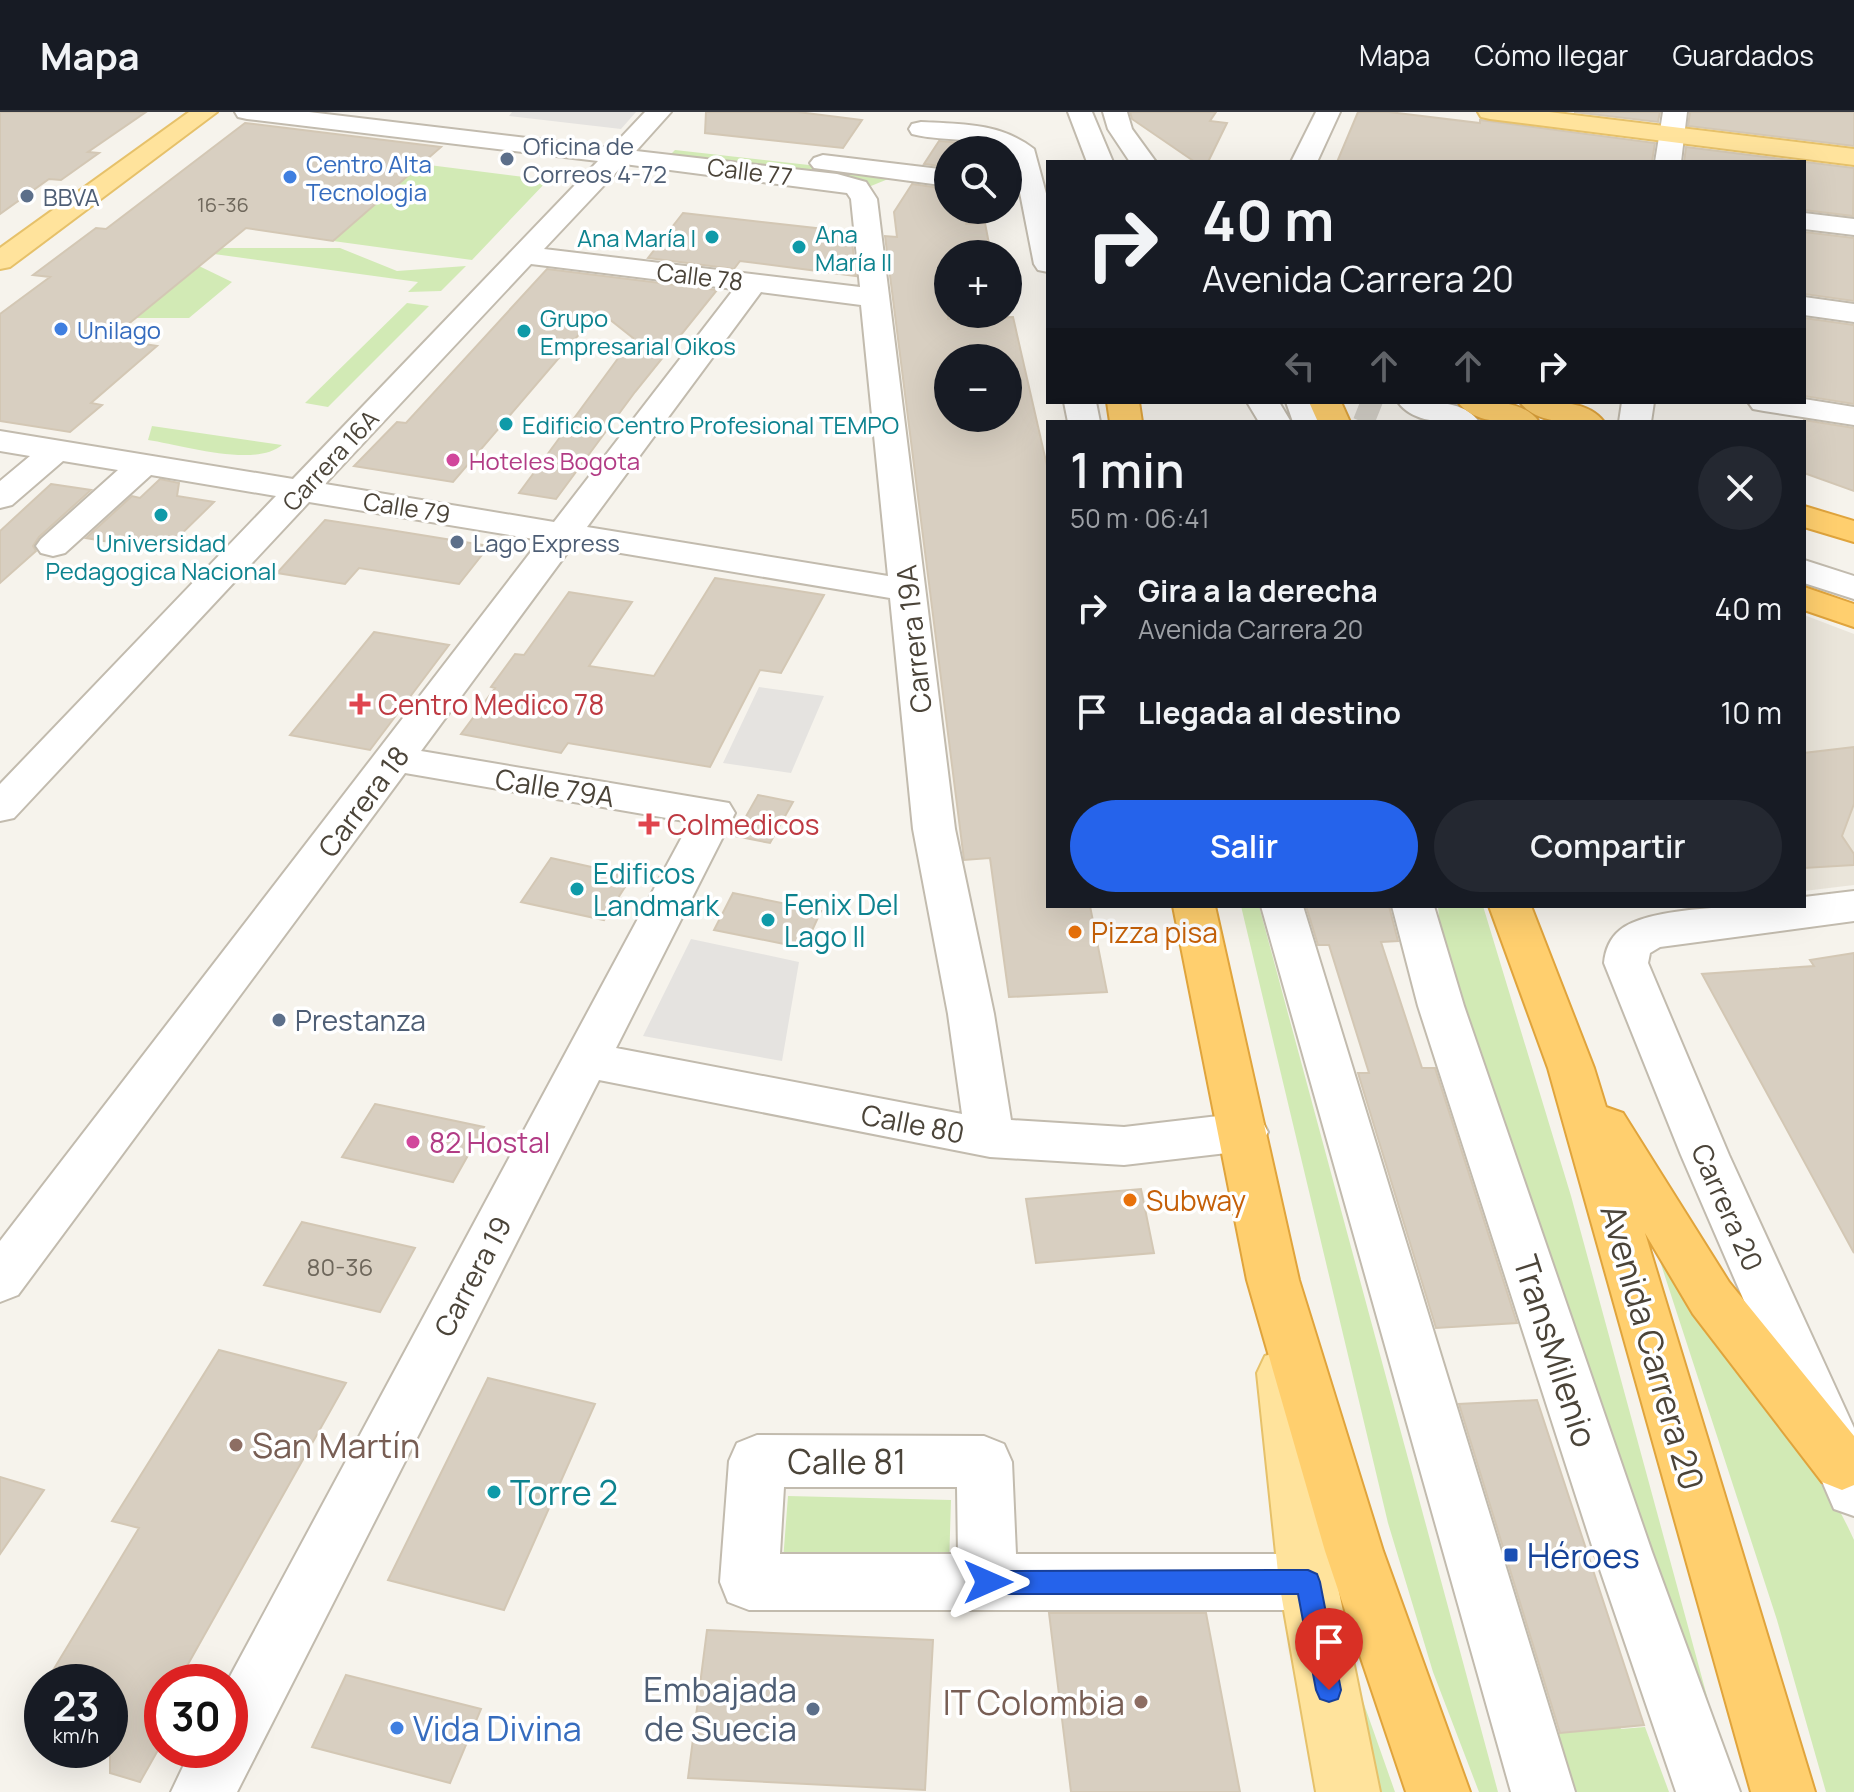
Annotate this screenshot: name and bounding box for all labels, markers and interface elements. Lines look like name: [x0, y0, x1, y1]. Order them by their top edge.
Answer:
text: Mapa: [40, 29, 140, 81]
text: Mapa: [1359, 36, 1430, 74]
text: Cómo llegar: [1474, 36, 1628, 74]
text: Guardados: [1672, 36, 1814, 74]
place label: Oficina de Correos 4-72: [523, 129, 667, 190]
map controls: [934, 136, 1022, 432]
button: search: [934, 136, 1022, 224]
place label: Centro Alta Tecnologia: [306, 147, 432, 208]
street label: Calle 77: [706, 149, 794, 193]
marker: Oficina de Correos 4-72: [498, 150, 516, 168]
marker: Centro Alta Tecnologia: [281, 168, 299, 186]
place label: BBVA: [43, 180, 100, 213]
text: 40 m: [1202, 181, 1334, 258]
marker: BBVA: [18, 187, 36, 205]
house number: 16-36: [197, 191, 249, 218]
icon: right: [1070, 192, 1174, 296]
place label: Ana María II: [815, 217, 892, 278]
place label: Ana María I: [577, 221, 696, 254]
marker: Ana María I: [703, 228, 721, 246]
marker: Ana María II: [790, 238, 808, 256]
button: +: [934, 240, 1022, 328]
street label: Calle 78: [655, 254, 745, 298]
text: Avenida Carrera 20: [1202, 254, 1514, 303]
place label: Grupo Empresarial Oikos: [540, 301, 736, 362]
place label: Unilago: [77, 313, 161, 346]
marker: Unilago: [52, 320, 70, 338]
marker: Grupo Empresarial Oikos: [515, 322, 533, 340]
button: −: [934, 344, 1022, 432]
icon: left: [1278, 344, 1322, 388]
icon: ahead: [1362, 344, 1406, 388]
icon: ahead: [1446, 344, 1490, 388]
icon: right: [1530, 344, 1574, 388]
street label: Carrera 16A: [275, 402, 385, 518]
place label: Edificio Centro Profesional TEMPO: [522, 408, 899, 441]
marker: Edificio Centro Profesional TEMPO: [497, 415, 515, 433]
text: 1 min: [1070, 437, 1184, 502]
place label: Hoteles Bogota: [469, 444, 640, 477]
button: close: [1698, 446, 1782, 530]
marker: Hoteles Bogota: [444, 451, 462, 469]
street label: Calle 79: [361, 484, 453, 530]
text: 50 m · 06:41: [1070, 500, 1210, 536]
marker: Universidad Pedagogica Nacional: [152, 506, 170, 524]
place label: Universidad Pedagogica Nacional: [45, 526, 277, 587]
place label: Lago Express: [473, 526, 620, 559]
marker: Lago Express: [448, 533, 466, 551]
street label: Carrera 19A: [886, 563, 940, 715]
text: Gira a la derecha: [1138, 570, 1378, 611]
icon: right: [1070, 586, 1114, 630]
text: 40 m: [1715, 588, 1782, 629]
text: Avenida Carrera 20: [1138, 611, 1363, 647]
place label: Centro Medico 78: [378, 685, 604, 723]
icon: arrive: [1070, 690, 1114, 734]
text: Llegada al destino: [1138, 692, 1401, 733]
text: 10 m: [1721, 692, 1782, 733]
marker: Centro Medico 78: [349, 693, 371, 715]
street label: Carrera 18: [309, 738, 417, 864]
street label: Calle 79A: [493, 759, 617, 815]
button: Salir: [1070, 800, 1418, 892]
button: Compartir: [1434, 800, 1782, 892]
place label: Colmedicos: [667, 805, 819, 843]
marker: Colmedicos: [638, 813, 660, 835]
place label: Edificos Landmark: [593, 854, 720, 924]
marker: Edificos Landmark: [568, 880, 586, 898]
place label: Fenix Del Lago II: [784, 885, 899, 955]
marker: Fenix Del Lago II: [759, 911, 777, 929]
place label: Pizza pisa: [1091, 913, 1218, 951]
marker: Pizza pisa: [1066, 923, 1084, 941]
place label: Prestanza: [295, 1001, 426, 1039]
marker: Prestanza: [270, 1011, 288, 1029]
street label: Calle 80: [858, 1094, 968, 1152]
place label: 82 Hostal: [429, 1123, 550, 1161]
marker: 82 Hostal: [404, 1133, 422, 1151]
street label: Carrera 20: [1683, 1137, 1773, 1277]
place label: Subway: [1146, 1181, 1246, 1219]
marker: Subway: [1121, 1191, 1139, 1209]
street label: Avenida Carrera 20: [1590, 1199, 1716, 1495]
street label: Carrera 19: [425, 1209, 519, 1343]
street label: TransMilenio: [1503, 1249, 1609, 1453]
house number: 80-36: [307, 1250, 373, 1283]
place label: San Martín: [252, 1422, 420, 1468]
marker: San Martín: [227, 1436, 245, 1454]
street label: Calle 81: [788, 1438, 906, 1484]
place label: Torre 2: [510, 1469, 618, 1515]
marker: Torre 2: [485, 1483, 503, 1501]
place label: Héroes: [1527, 1532, 1640, 1578]
position arrow: [946, 1540, 1030, 1624]
marker: Héroes: [1502, 1546, 1520, 1564]
pin: [1295, 1608, 1363, 1690]
icon: arrive: [1307, 1620, 1351, 1664]
speed limit sign: 30: [144, 1664, 248, 1768]
place label: Embajada de Suecia: [643, 1666, 797, 1751]
text: 23: [52, 1678, 100, 1733]
place label: IT Colombia: [943, 1679, 1125, 1725]
marker: IT Colombia: [1132, 1693, 1150, 1711]
marker: Embajada de Suecia: [804, 1700, 822, 1718]
place label: Vida Divina: [413, 1705, 582, 1751]
marker: Vida Divina: [388, 1719, 406, 1737]
text: km/h: [53, 1722, 99, 1749]

